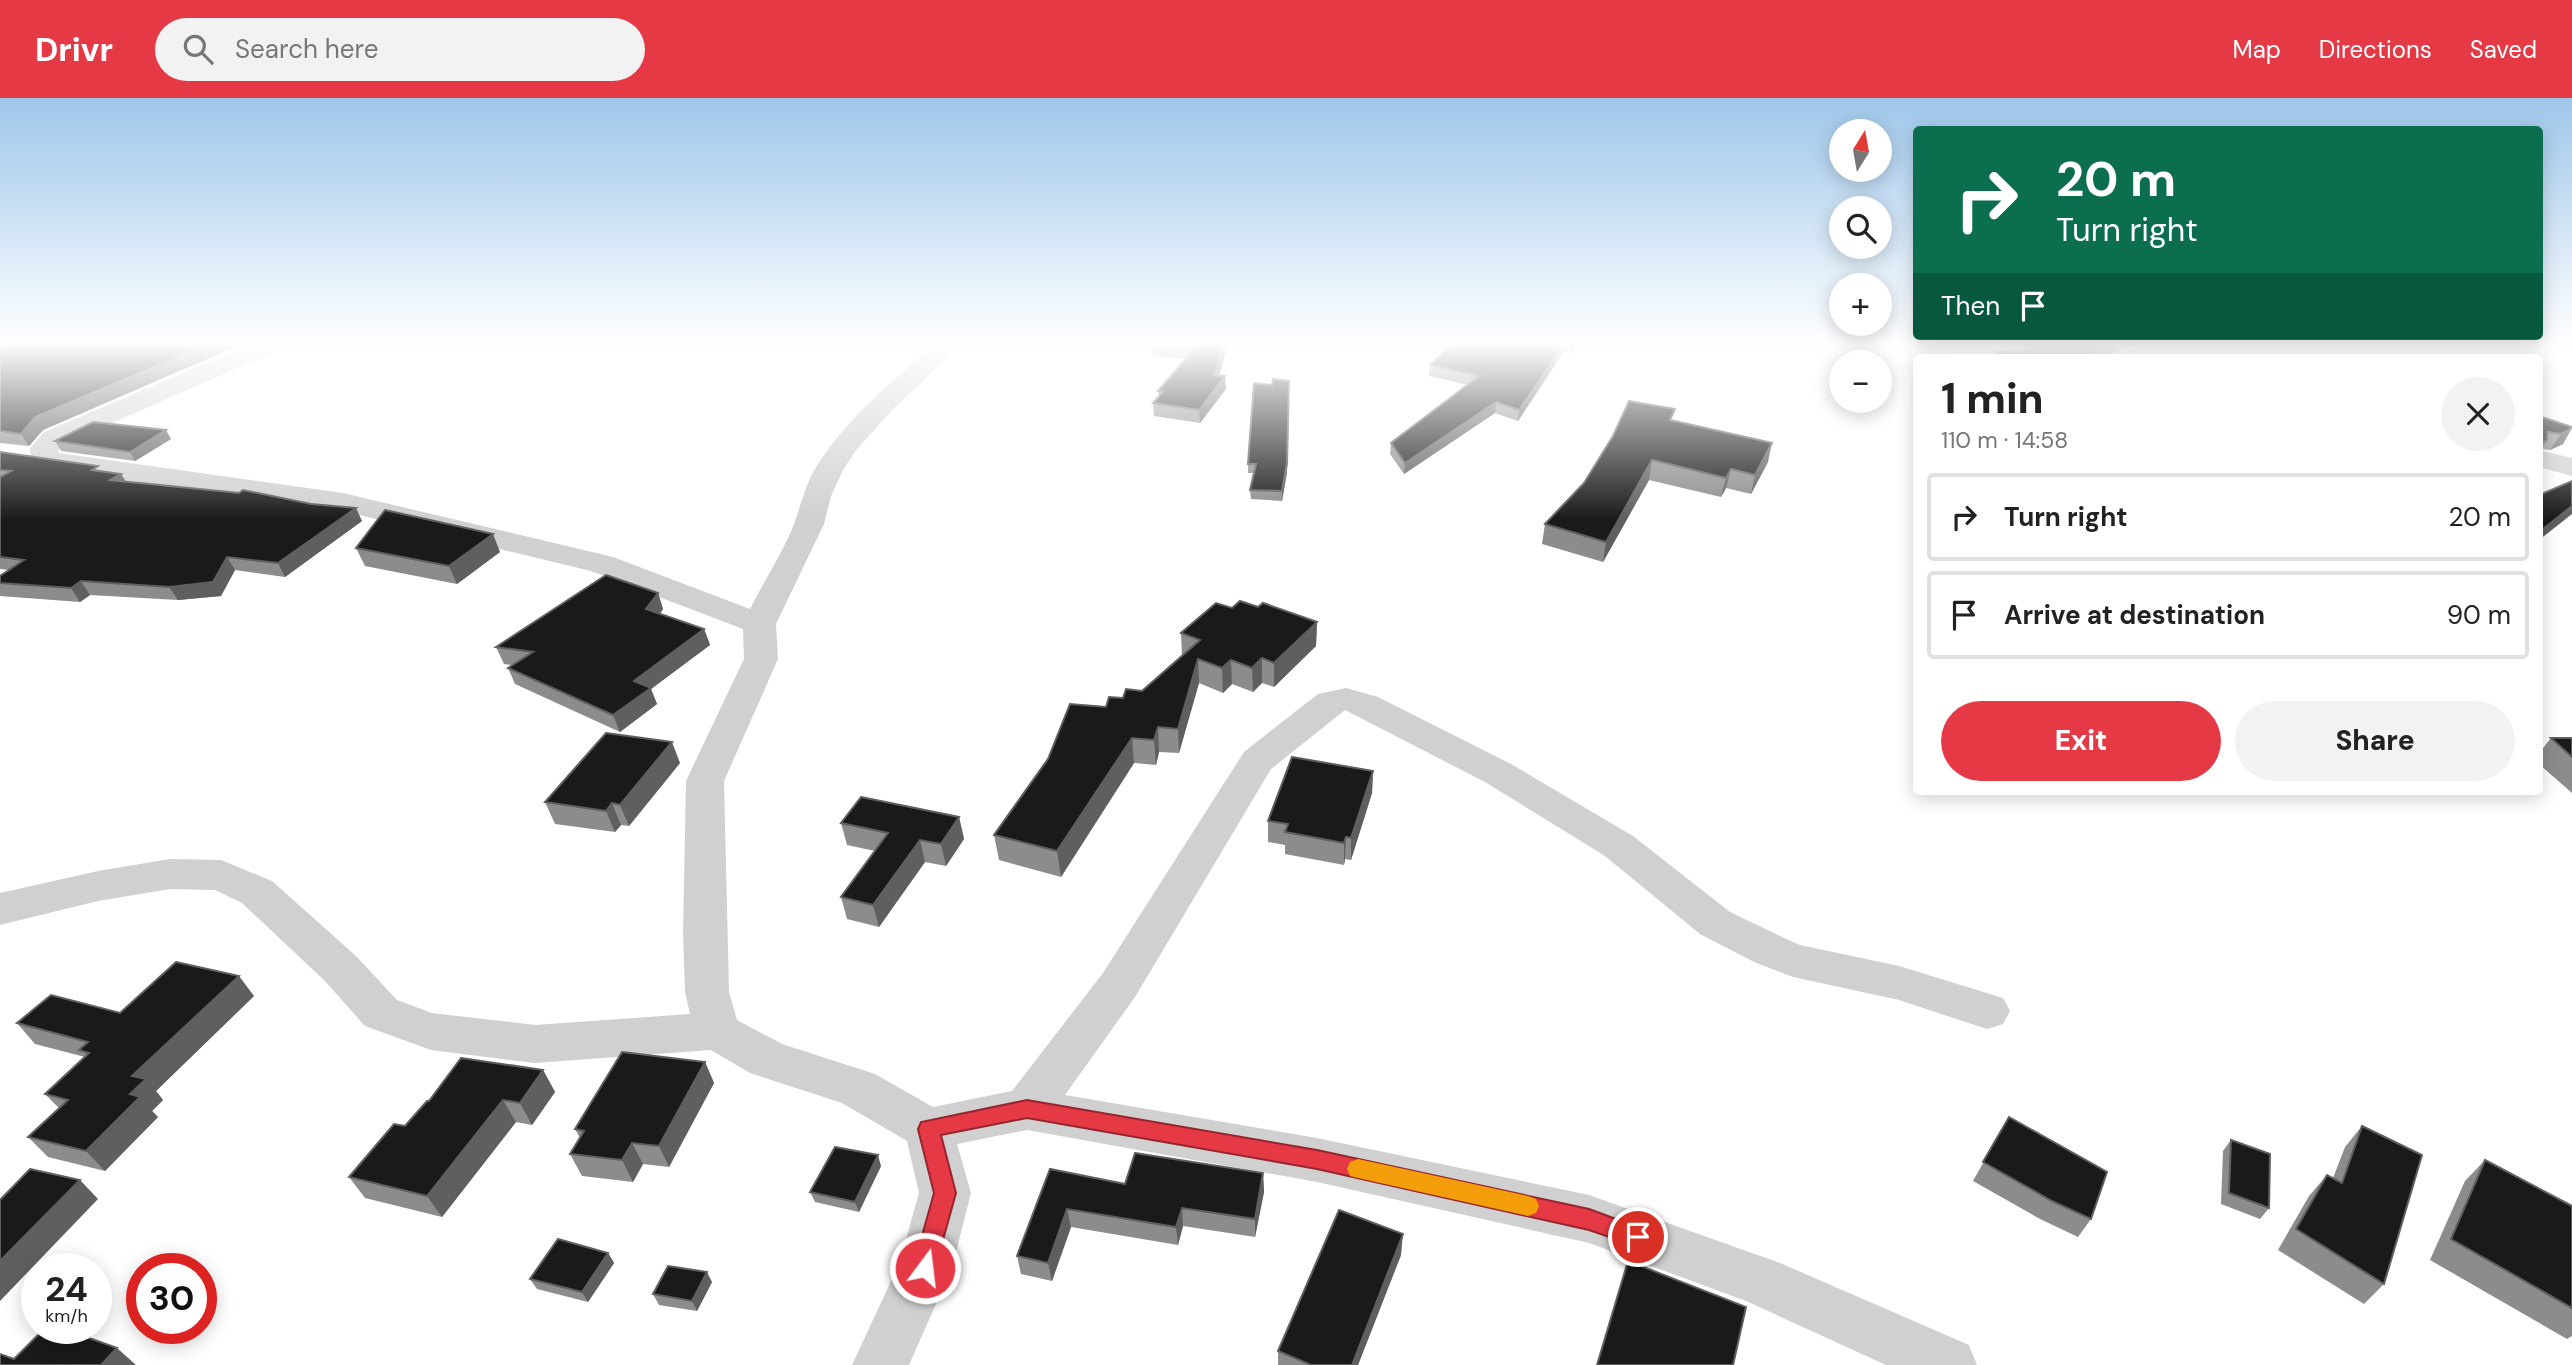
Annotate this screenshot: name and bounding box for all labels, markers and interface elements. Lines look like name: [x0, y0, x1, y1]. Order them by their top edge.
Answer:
search box: [155, 18, 645, 81]
text: Drivr: [35, 28, 113, 71]
icon: search: [179, 30, 217, 68]
text: Search here: [235, 32, 378, 66]
text: Map: [2233, 34, 2281, 65]
text: Directions: [2319, 34, 2432, 65]
text: Saved: [2470, 34, 2537, 65]
north arrow: [1829, 119, 1892, 182]
map controls: [1829, 119, 1892, 413]
text: 20 m: [2056, 147, 2176, 211]
icon: right: [1941, 154, 2032, 245]
button: search: [1829, 196, 1892, 259]
text: Turn right: [2056, 209, 2198, 251]
button: +: [1829, 273, 1892, 336]
icon: arrive: [2014, 287, 2052, 325]
text: Then: [1941, 289, 2000, 323]
button: −: [1829, 350, 1892, 413]
text: 1 min: [1941, 371, 2044, 426]
button: close: [2441, 377, 2515, 451]
text: 110 m · 14:58: [1941, 425, 2068, 455]
icon: right: [1945, 498, 1983, 536]
text: Turn right: [2004, 500, 2128, 534]
text: 20 m: [2448, 500, 2511, 534]
icon: arrive: [1945, 596, 1983, 634]
text: Arrive at destination: [2004, 598, 2265, 632]
text: 90 m: [2447, 598, 2511, 632]
button: Exit: [1941, 701, 2221, 781]
button: Share: [2235, 701, 2515, 781]
pin: [1608, 1207, 1668, 1267]
icon: arrive: [1619, 1218, 1657, 1256]
position arrow: [888, 1231, 962, 1305]
speed limit sign: 30: [126, 1253, 217, 1344]
text: 24: [45, 1266, 88, 1312]
text: km/h: [45, 1304, 88, 1328]

